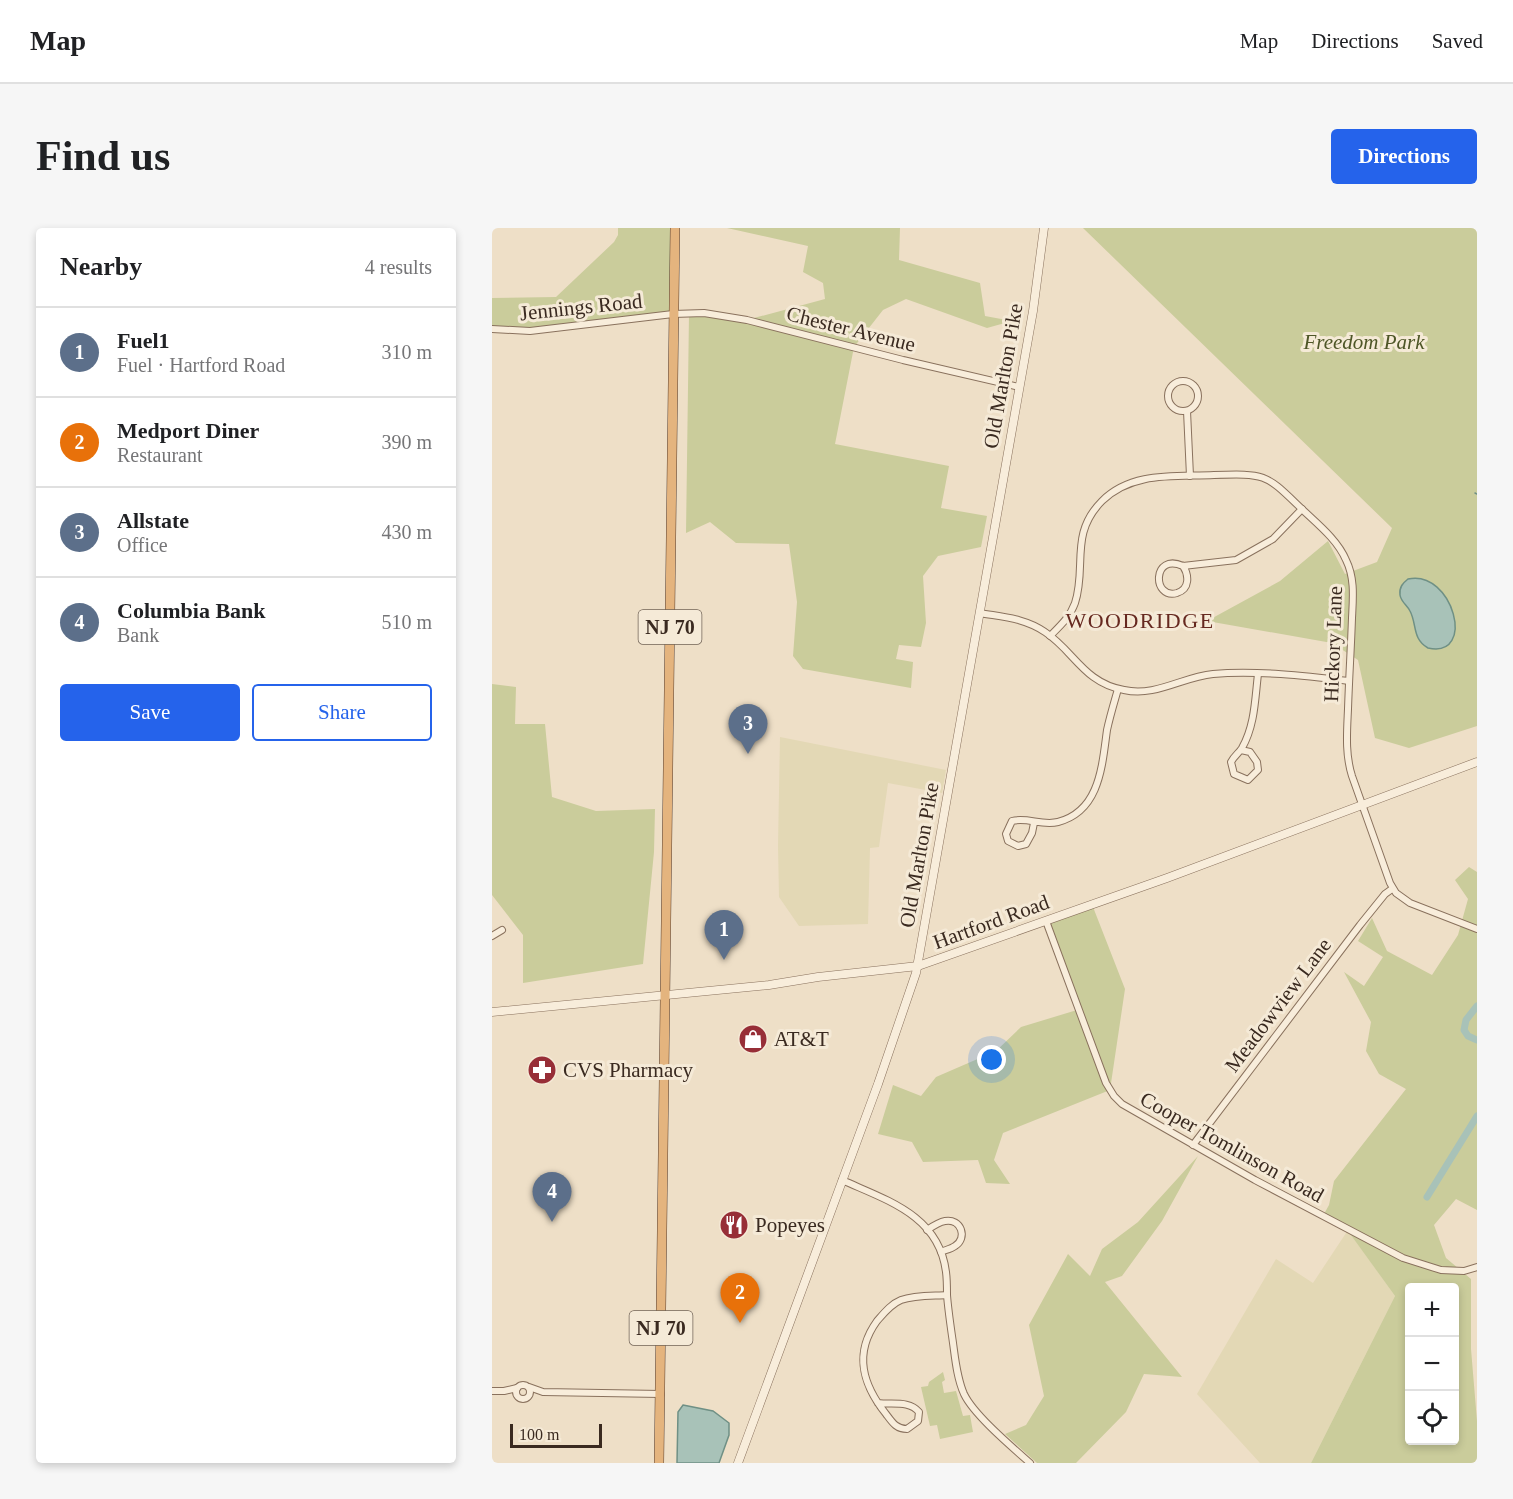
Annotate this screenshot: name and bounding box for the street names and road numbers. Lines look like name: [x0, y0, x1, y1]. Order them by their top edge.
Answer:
street label: Jennings Road: [519, 289, 644, 325]
street label: Chester Avenue: [784, 301, 918, 357]
street label: Old Marlton Pike: [978, 302, 1028, 450]
street label: Hickory Lane: [1319, 586, 1347, 702]
road number: NJ 70: [638, 610, 702, 644]
street label: Old Marlton Pike: [894, 781, 944, 929]
street label: Hartford Road: [930, 890, 1053, 954]
street label: Meadowview Lane: [1220, 933, 1336, 1077]
street label: Cooper Tomlinson Road: [1136, 1087, 1328, 1208]
road number: NJ 70: [630, 1311, 693, 1345]

